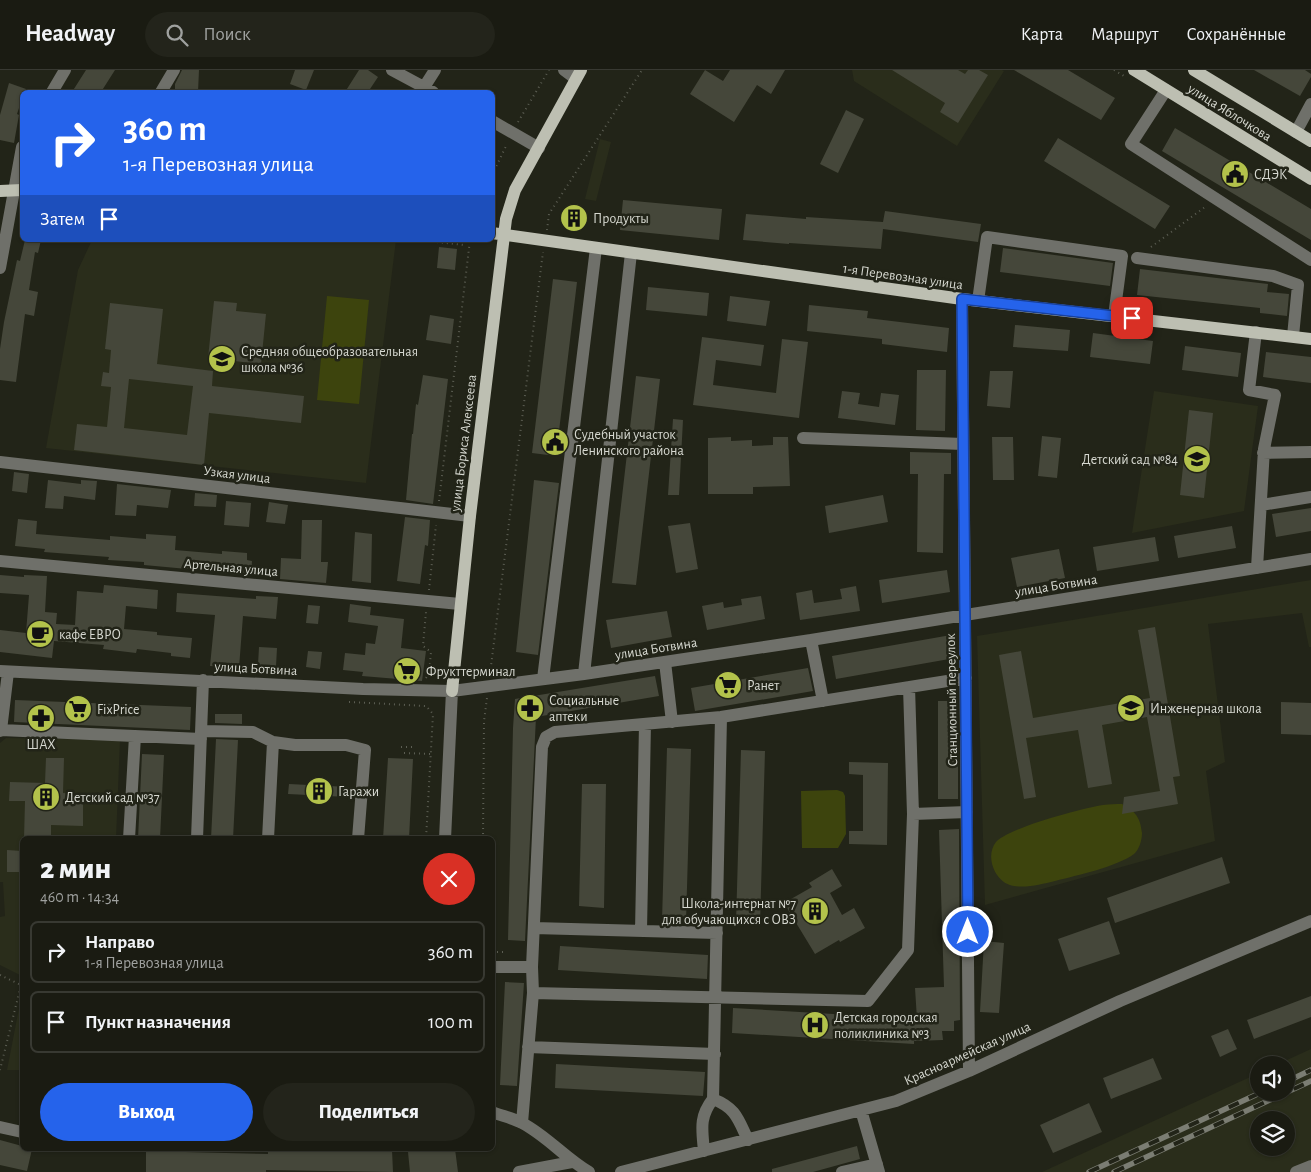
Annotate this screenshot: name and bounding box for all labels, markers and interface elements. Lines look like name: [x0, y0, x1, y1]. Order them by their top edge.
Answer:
search box: [145, 12, 495, 57]
icon: search: [163, 21, 191, 49]
text: Headway: [25, 22, 115, 46]
text: Поиск: [203, 25, 251, 44]
text: Карта: [1021, 26, 1063, 44]
text: Маршрут: [1091, 26, 1159, 44]
text: Сохранённые: [1187, 26, 1286, 44]
street label: улица Яблочкова: [1184, 81, 1274, 144]
icon: right: [40, 110, 105, 175]
text: 360 m: [123, 112, 207, 147]
text: 1-я Перевозная улица: [123, 153, 314, 175]
public building icon: СДЭК: [1220, 159, 1250, 189]
place label: СДЭК: [1254, 168, 1287, 182]
building icon: Продукты: [559, 203, 589, 233]
icon: arrive: [95, 205, 123, 233]
text: Затем: [40, 210, 85, 229]
place label: Продукты: [593, 212, 649, 226]
street label: 1-я Перевозная улица: [842, 262, 965, 292]
pin: [1111, 297, 1153, 339]
icon: arrive: [1118, 304, 1146, 332]
school or university icon: Средняя общеобразовательная школа №36: [207, 344, 237, 374]
place label: Средняя общеобразовательная школа №36: [241, 345, 418, 375]
street label: улица Бориса Алексеева: [449, 373, 479, 513]
public building icon: Судебный участок Ленинского района: [540, 427, 570, 457]
place label: Судебный участок Ленинского района: [574, 428, 684, 458]
school or university icon: Детский сад №84: [1182, 444, 1212, 474]
place label: Детский сад №84: [1082, 453, 1178, 467]
street label: Узкая улица: [203, 464, 272, 486]
street label: Артельная улица: [183, 557, 279, 579]
street label: улица Ботвина: [1013, 572, 1099, 600]
cafe icon: кафе ЕВРО: [25, 619, 55, 649]
place label: кафе ЕВРО: [59, 628, 121, 642]
street label: Станционный переулок: [944, 633, 960, 767]
street label: улица Ботвина: [613, 635, 699, 663]
supermarket icon: Фрукттерминал: [392, 656, 422, 686]
street label: улица Ботвина: [213, 660, 298, 678]
place label: Фрукттерминал: [426, 665, 516, 679]
supermarket icon: Ранет: [713, 670, 743, 700]
place label: Ранет: [747, 679, 780, 693]
pharmacy icon: Социальные аптеки: [515, 693, 545, 723]
school or university icon: Инженерная школа: [1116, 693, 1146, 723]
supermarket icon: FixPrice: [63, 694, 93, 724]
place label: Социальные аптеки: [549, 694, 619, 724]
place label: Инженерная школа: [1150, 702, 1262, 716]
pharmacy icon: ШАХ: [26, 703, 56, 733]
place label: FixPrice: [97, 703, 139, 717]
place label: ШАХ: [26, 738, 56, 752]
building icon: Гаражи: [304, 776, 334, 806]
building icon: Детский сад №37: [31, 782, 61, 812]
place label: Гаражи: [338, 785, 379, 799]
place label: Детский сад №37: [65, 791, 160, 805]
button: close: [423, 853, 475, 905]
text: 2 мин: [40, 854, 111, 884]
text: 460 m · 14:34: [40, 889, 119, 905]
building icon: Школа-интернат №7 для обучающихся с ОВЗ: [800, 896, 830, 926]
place label: Школа-интернат №7 для обучающихся с ОВЗ: [662, 897, 796, 927]
position arrow: [941, 905, 993, 957]
text: Направо: [85, 933, 155, 952]
icon: right: [42, 938, 70, 966]
text: 360 m: [428, 943, 473, 962]
text: 1-я Перевозная улица: [85, 955, 224, 971]
icon: arrive: [42, 1008, 70, 1036]
hospital icon: Детская городская поликлиника №3: [800, 1010, 830, 1040]
place label: Детская городская поликлиника №3: [834, 1011, 938, 1041]
text: Пункт назначения: [85, 1013, 231, 1032]
text: 100 m: [428, 1013, 473, 1032]
street label: Красноармейская улица: [902, 1019, 1033, 1088]
map controls: [1250, 1056, 1295, 1156]
button: sound: [1250, 1056, 1295, 1101]
button: Выход: [40, 1083, 253, 1141]
button: Поделиться: [263, 1083, 475, 1141]
button: layers: [1250, 1111, 1295, 1156]

